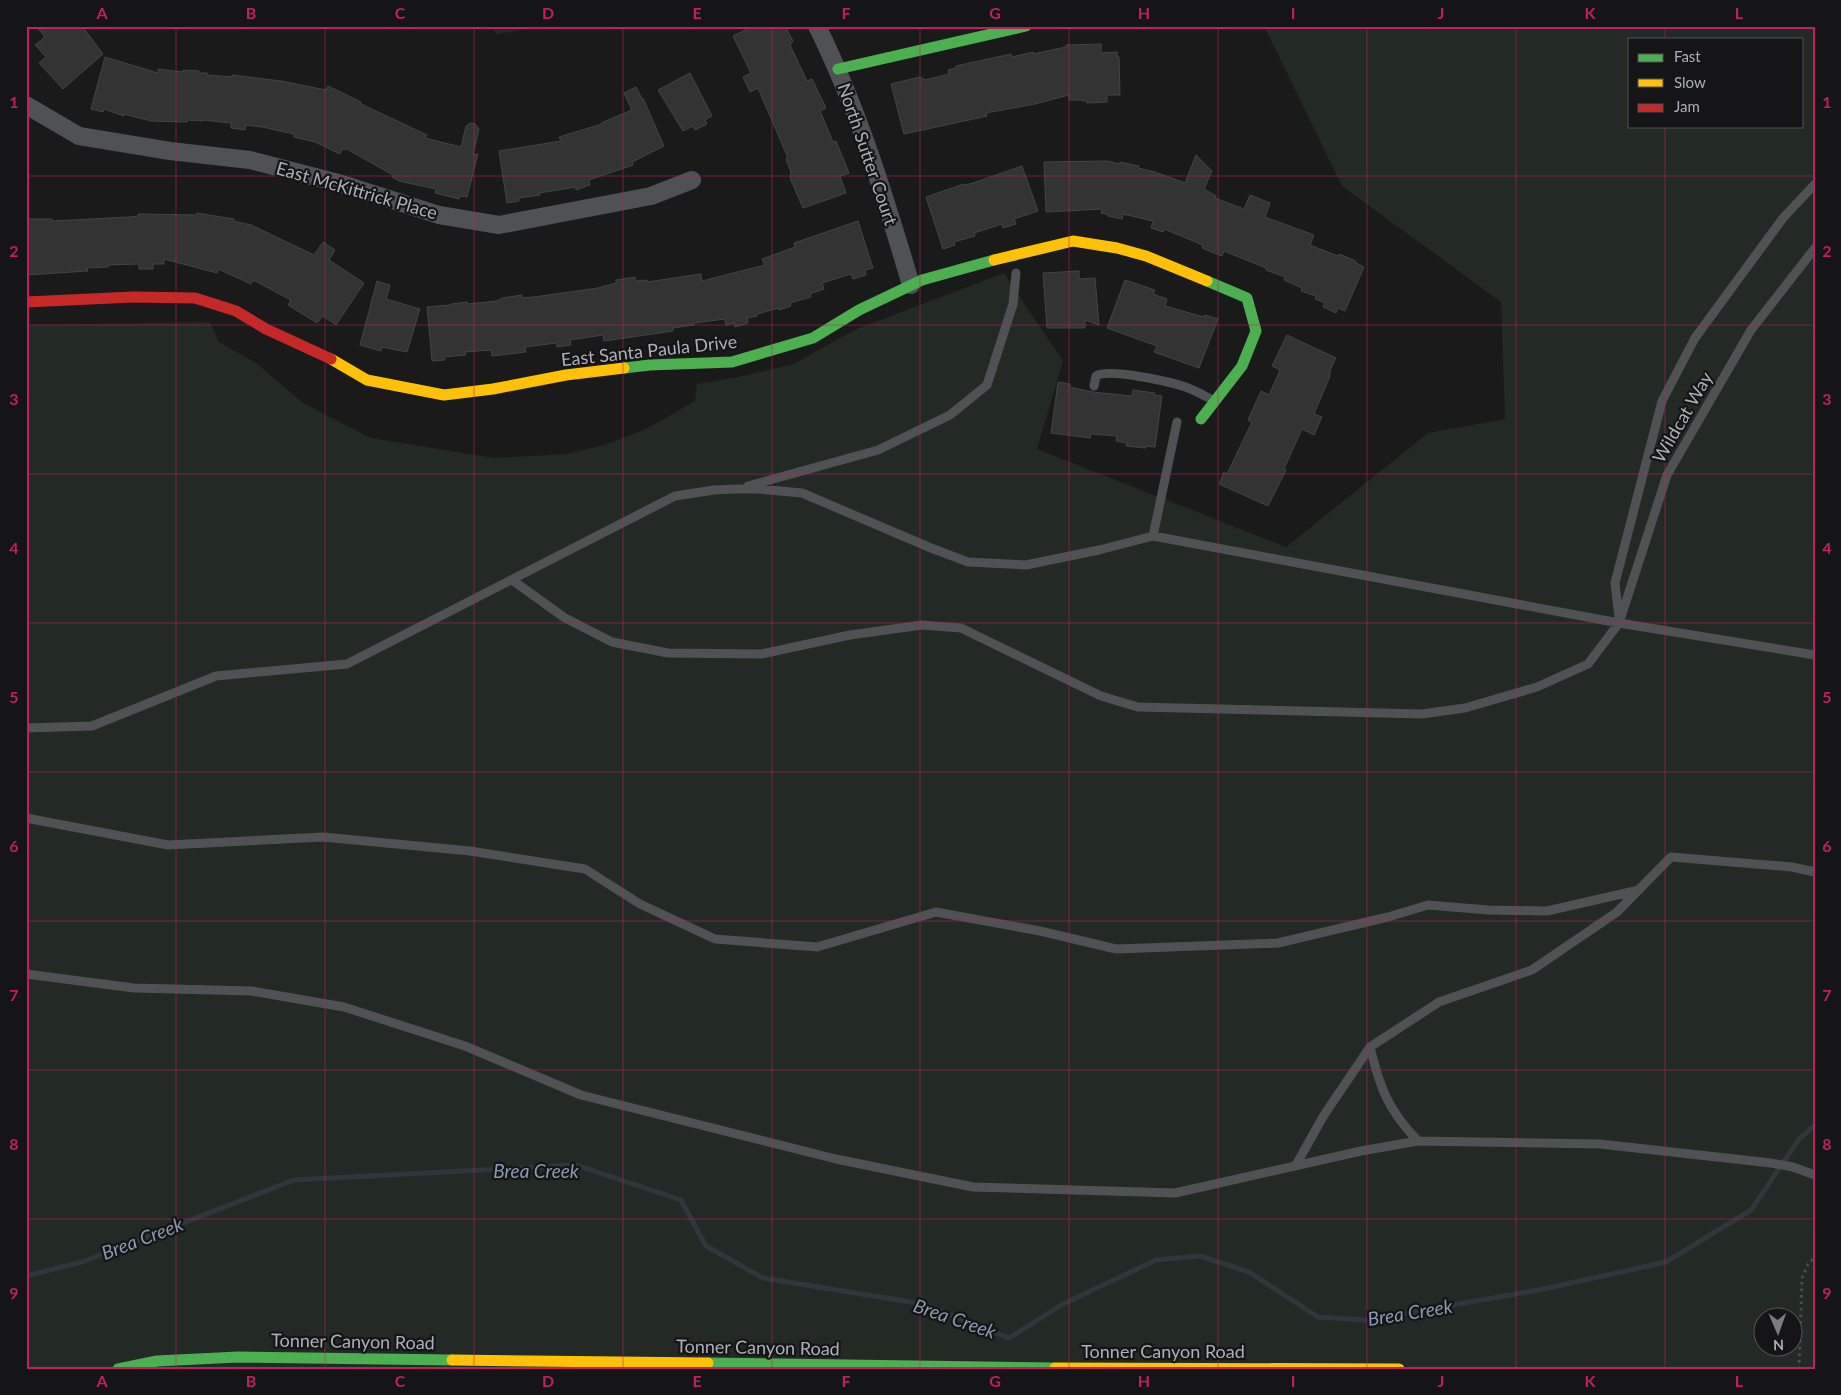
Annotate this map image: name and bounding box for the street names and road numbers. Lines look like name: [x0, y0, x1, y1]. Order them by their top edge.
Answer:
street label: North Sutter Court: [833, 80, 903, 228]
street label: East McKittrick Place: [274, 156, 440, 224]
street label: East Santa Paula Drive: [560, 330, 738, 370]
street label: Wildcat Way: [1647, 367, 1717, 466]
street label: Tonner Canyon Road: [271, 1329, 435, 1353]
street label: Tonner Canyon Road: [676, 1335, 840, 1359]
street label: Tonner Canyon Road: [1081, 1340, 1245, 1362]

